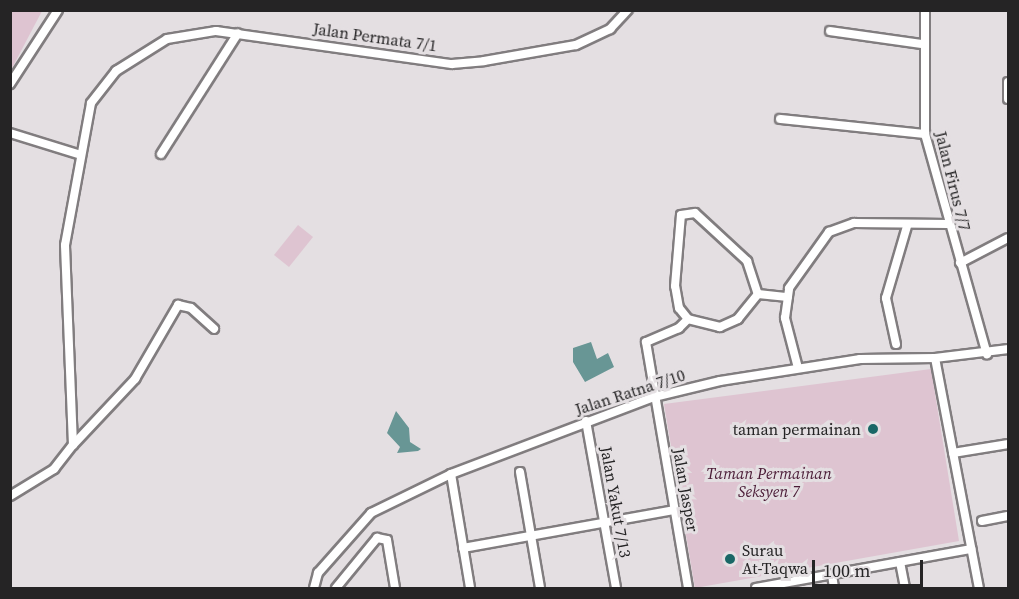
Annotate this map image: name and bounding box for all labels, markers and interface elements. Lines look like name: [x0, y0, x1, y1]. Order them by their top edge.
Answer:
street label: Jalan Permata 7/1: [312, 19, 438, 55]
street label: Jalan Firus 7/7: [931, 129, 975, 233]
street label: Jalan Ratna 7/10: [573, 365, 687, 419]
place label: taman permainan: [733, 419, 861, 439]
marker: taman permainan: [866, 422, 880, 436]
street label: Jalan Yakut 7/13: [597, 445, 635, 559]
street label: Jalan Jasper: [669, 447, 703, 533]
park label: Taman Permainan Seksyen 7: [706, 463, 832, 501]
place label: Surau At-Taqwa: [742, 540, 808, 578]
scale bar: [815, 548, 926, 586]
marker: Surau At-Taqwa: [723, 552, 737, 566]
text: 100 m: [823, 558, 870, 583]

